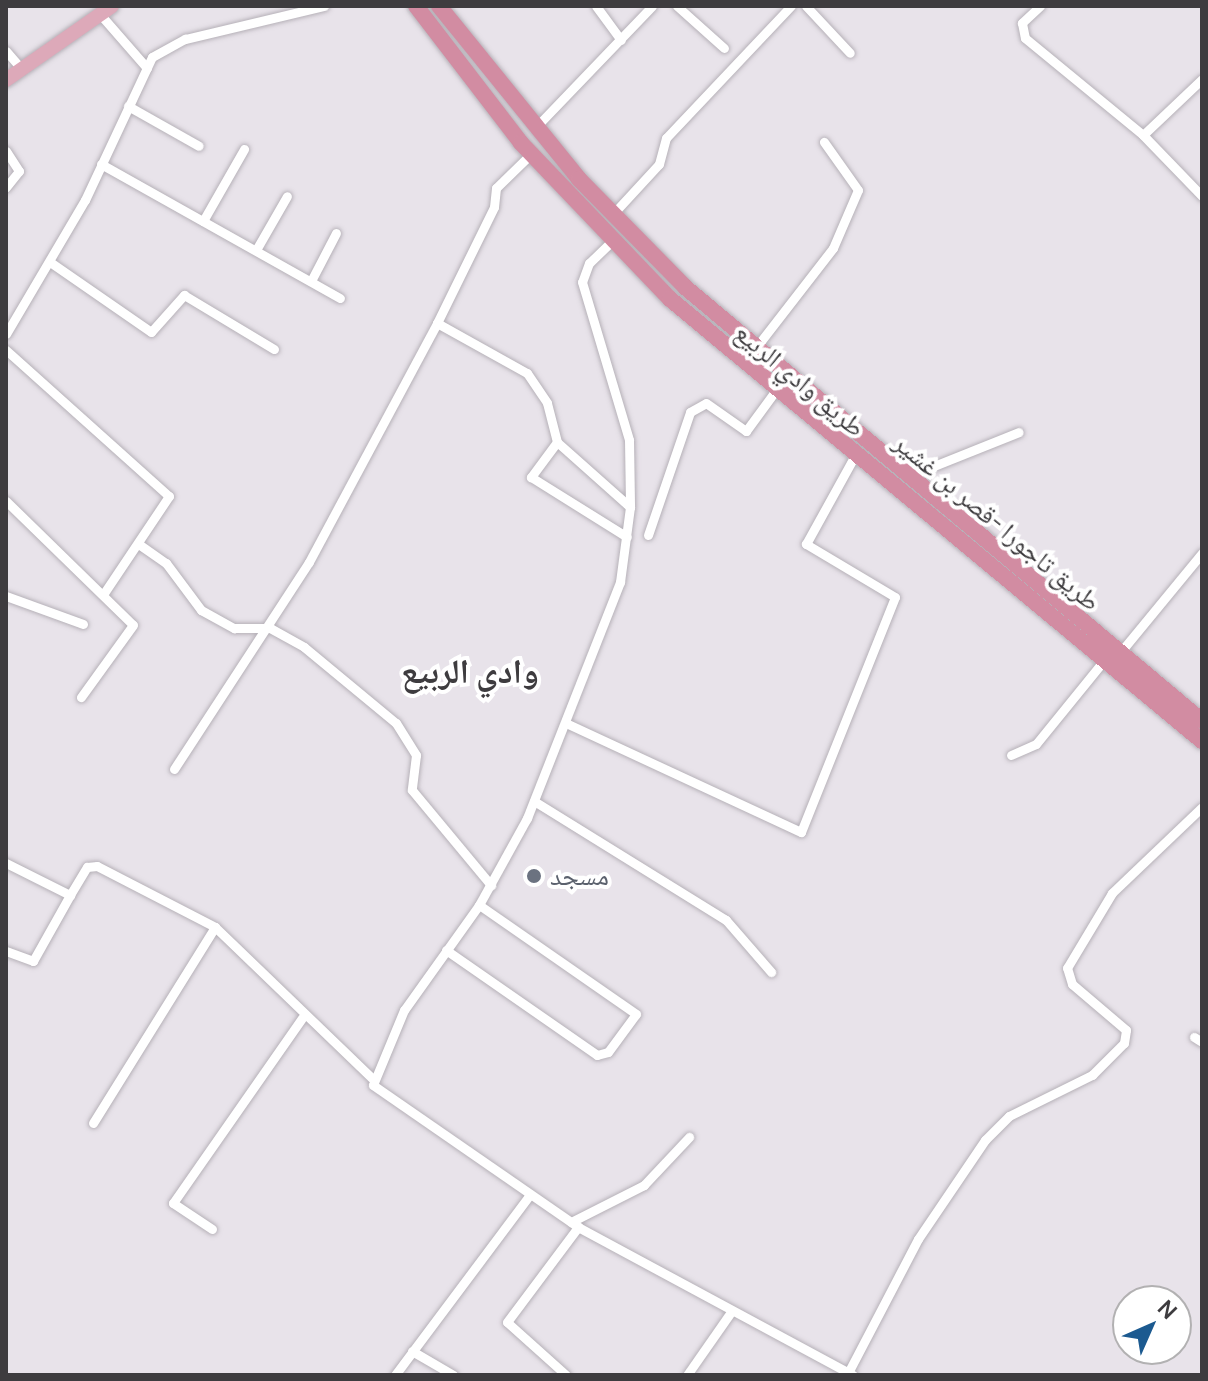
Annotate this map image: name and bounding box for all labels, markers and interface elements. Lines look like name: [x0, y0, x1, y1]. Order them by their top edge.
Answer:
street label: طريق وادي الربيع: [729, 317, 871, 443]
street label: طريق تاجورا -قصر بن غشير: [888, 427, 1106, 617]
district label: وادي الربيع: [401, 651, 539, 691]
place label: مسجد: [550, 860, 609, 892]
marker: مسجد: [525, 867, 543, 885]
north arrow: [1112, 1285, 1192, 1365]
text: N: [1151, 1293, 1184, 1326]

